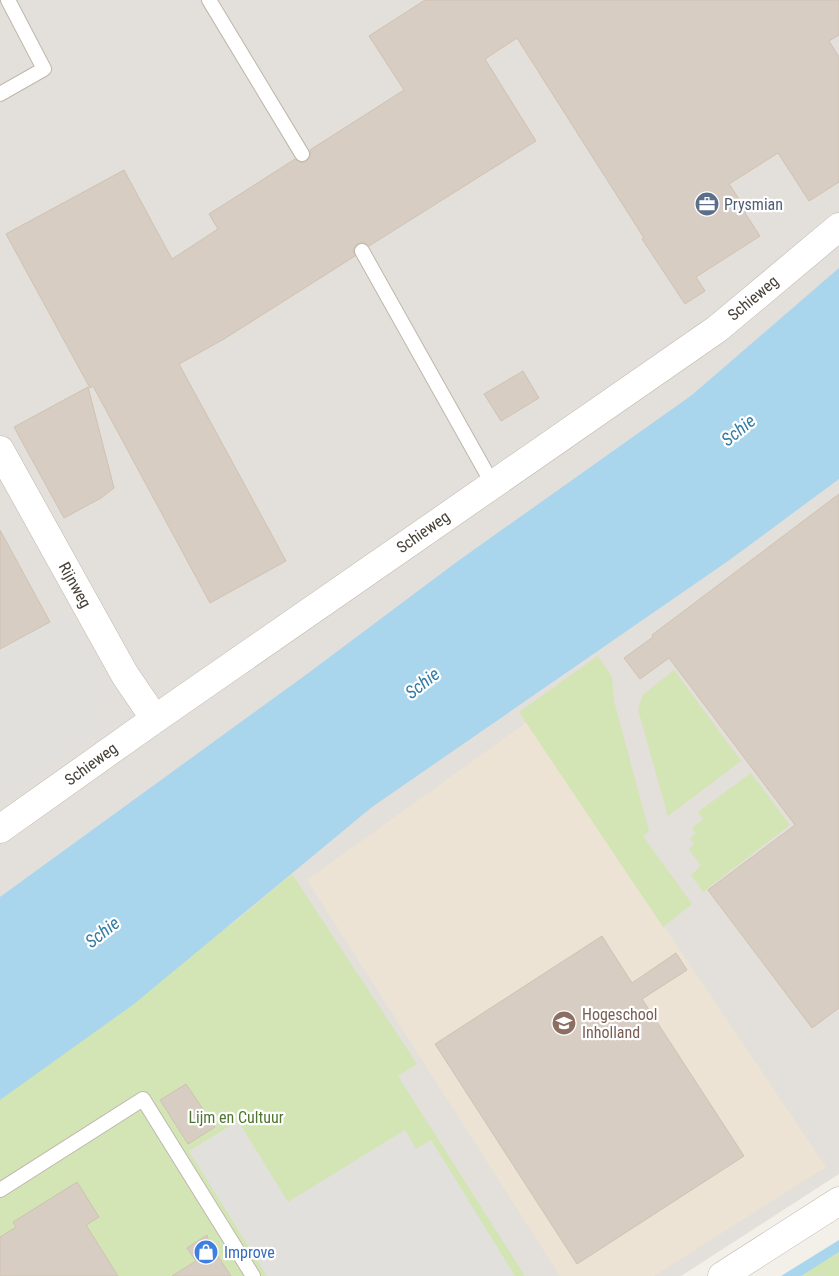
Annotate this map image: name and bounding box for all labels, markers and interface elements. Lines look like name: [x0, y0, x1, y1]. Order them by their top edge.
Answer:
office icon: Prysmian: [694, 191, 720, 217]
place label: Prysmian: [724, 195, 783, 214]
street label: Schieweg: [724, 271, 782, 325]
water label: Schie: [717, 410, 759, 450]
street label: Schieweg: [393, 507, 453, 557]
street label: Rijnweg: [55, 559, 95, 611]
water label: Schie: [401, 663, 443, 703]
street label: Schieweg: [61, 739, 121, 789]
water label: Schie: [81, 912, 123, 952]
place label: Hogeschool Inholland: [582, 1005, 658, 1042]
school or university icon: Hogeschool Inholland: [551, 1010, 577, 1036]
park label: Lijm en Cultuur: [188, 1108, 284, 1127]
shop icon: Improve: [193, 1239, 219, 1265]
place label: Improve: [224, 1243, 275, 1262]

